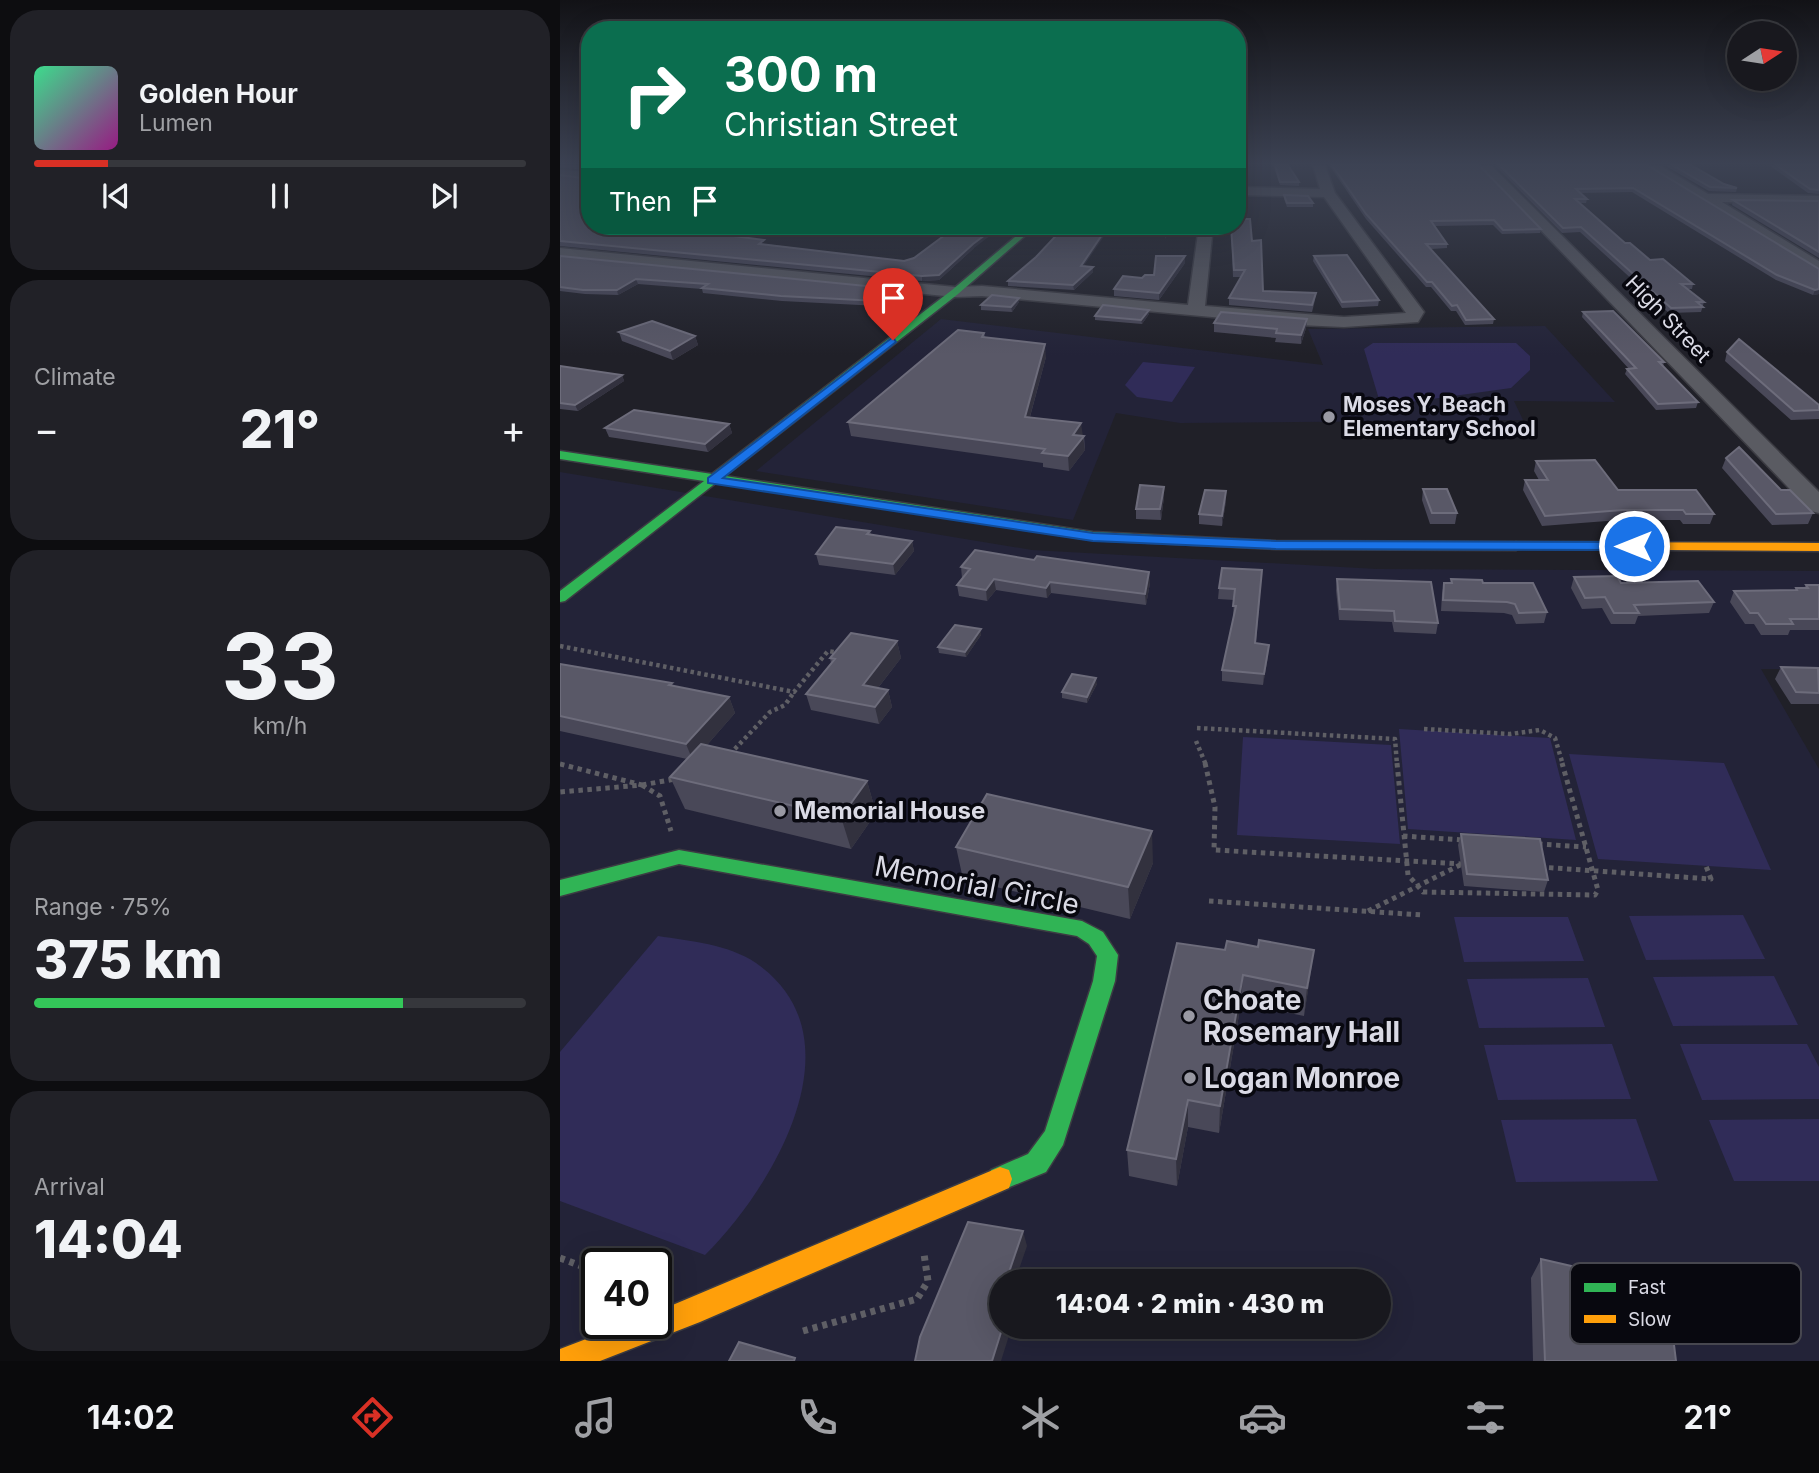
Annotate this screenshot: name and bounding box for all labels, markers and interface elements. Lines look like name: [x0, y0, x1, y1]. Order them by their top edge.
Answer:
north arrow: [1727, 21, 1797, 91]
map controls: [1727, 21, 1797, 91]
text: 300 m: [724, 45, 878, 104]
icon: right: [609, 49, 700, 140]
text: Golden Hour: [139, 78, 298, 109]
text: Christian Street: [724, 105, 958, 144]
text: Lumen: [139, 109, 213, 137]
icon: previous: [97, 177, 135, 215]
icon: pause: [261, 177, 299, 215]
icon: next: [425, 177, 463, 215]
icon: arrive: [686, 182, 724, 220]
text: Then: [609, 186, 672, 217]
pin: [863, 268, 923, 340]
street label: High Street: [1621, 270, 1716, 367]
icon: arrive: [874, 279, 912, 317]
text: Climate: [34, 363, 116, 391]
place label: Moses Y. Beach Elementary School: [1343, 392, 1536, 441]
text: 21°: [240, 398, 320, 461]
text: −: [34, 406, 59, 452]
text: +: [501, 406, 526, 452]
marker: Moses Y. Beach Elementary School: [1321, 409, 1337, 425]
position arrow: [1597, 509, 1671, 583]
text: 33: [221, 611, 339, 721]
text: km/h: [253, 712, 307, 740]
place label: Memorial House: [794, 796, 985, 825]
marker: Memorial House: [772, 803, 788, 819]
street label: Memorial Circle: [872, 849, 1082, 921]
text: Range · 75%: [34, 893, 172, 921]
text: 375 km: [34, 928, 223, 991]
place label: Choate Rosemary Hall: [1203, 983, 1400, 1049]
marker: Choate Rosemary Hall: [1181, 1008, 1197, 1024]
place label: Logan Monroe: [1204, 1061, 1400, 1095]
marker: Logan Monroe: [1182, 1070, 1198, 1086]
text: Arrival: [34, 1173, 105, 1201]
text: 14:04: [34, 1208, 183, 1271]
speed limit sign: 40: [581, 1248, 672, 1339]
legend: [1570, 1263, 1801, 1344]
text: Fast: [1628, 1276, 1666, 1299]
text: 14:04 · 2 min · 430 m: [1056, 1288, 1324, 1319]
text: Slow: [1628, 1308, 1671, 1331]
icon: directions: [348, 1393, 397, 1442]
icon: music: [571, 1393, 620, 1442]
icon: phone: [793, 1393, 842, 1442]
icon: climate: [1016, 1393, 1065, 1442]
icon: car: [1238, 1393, 1287, 1442]
icon: filters: [1461, 1393, 1510, 1442]
text: 14:02: [87, 1398, 175, 1437]
text: 21°: [1683, 1398, 1732, 1437]

